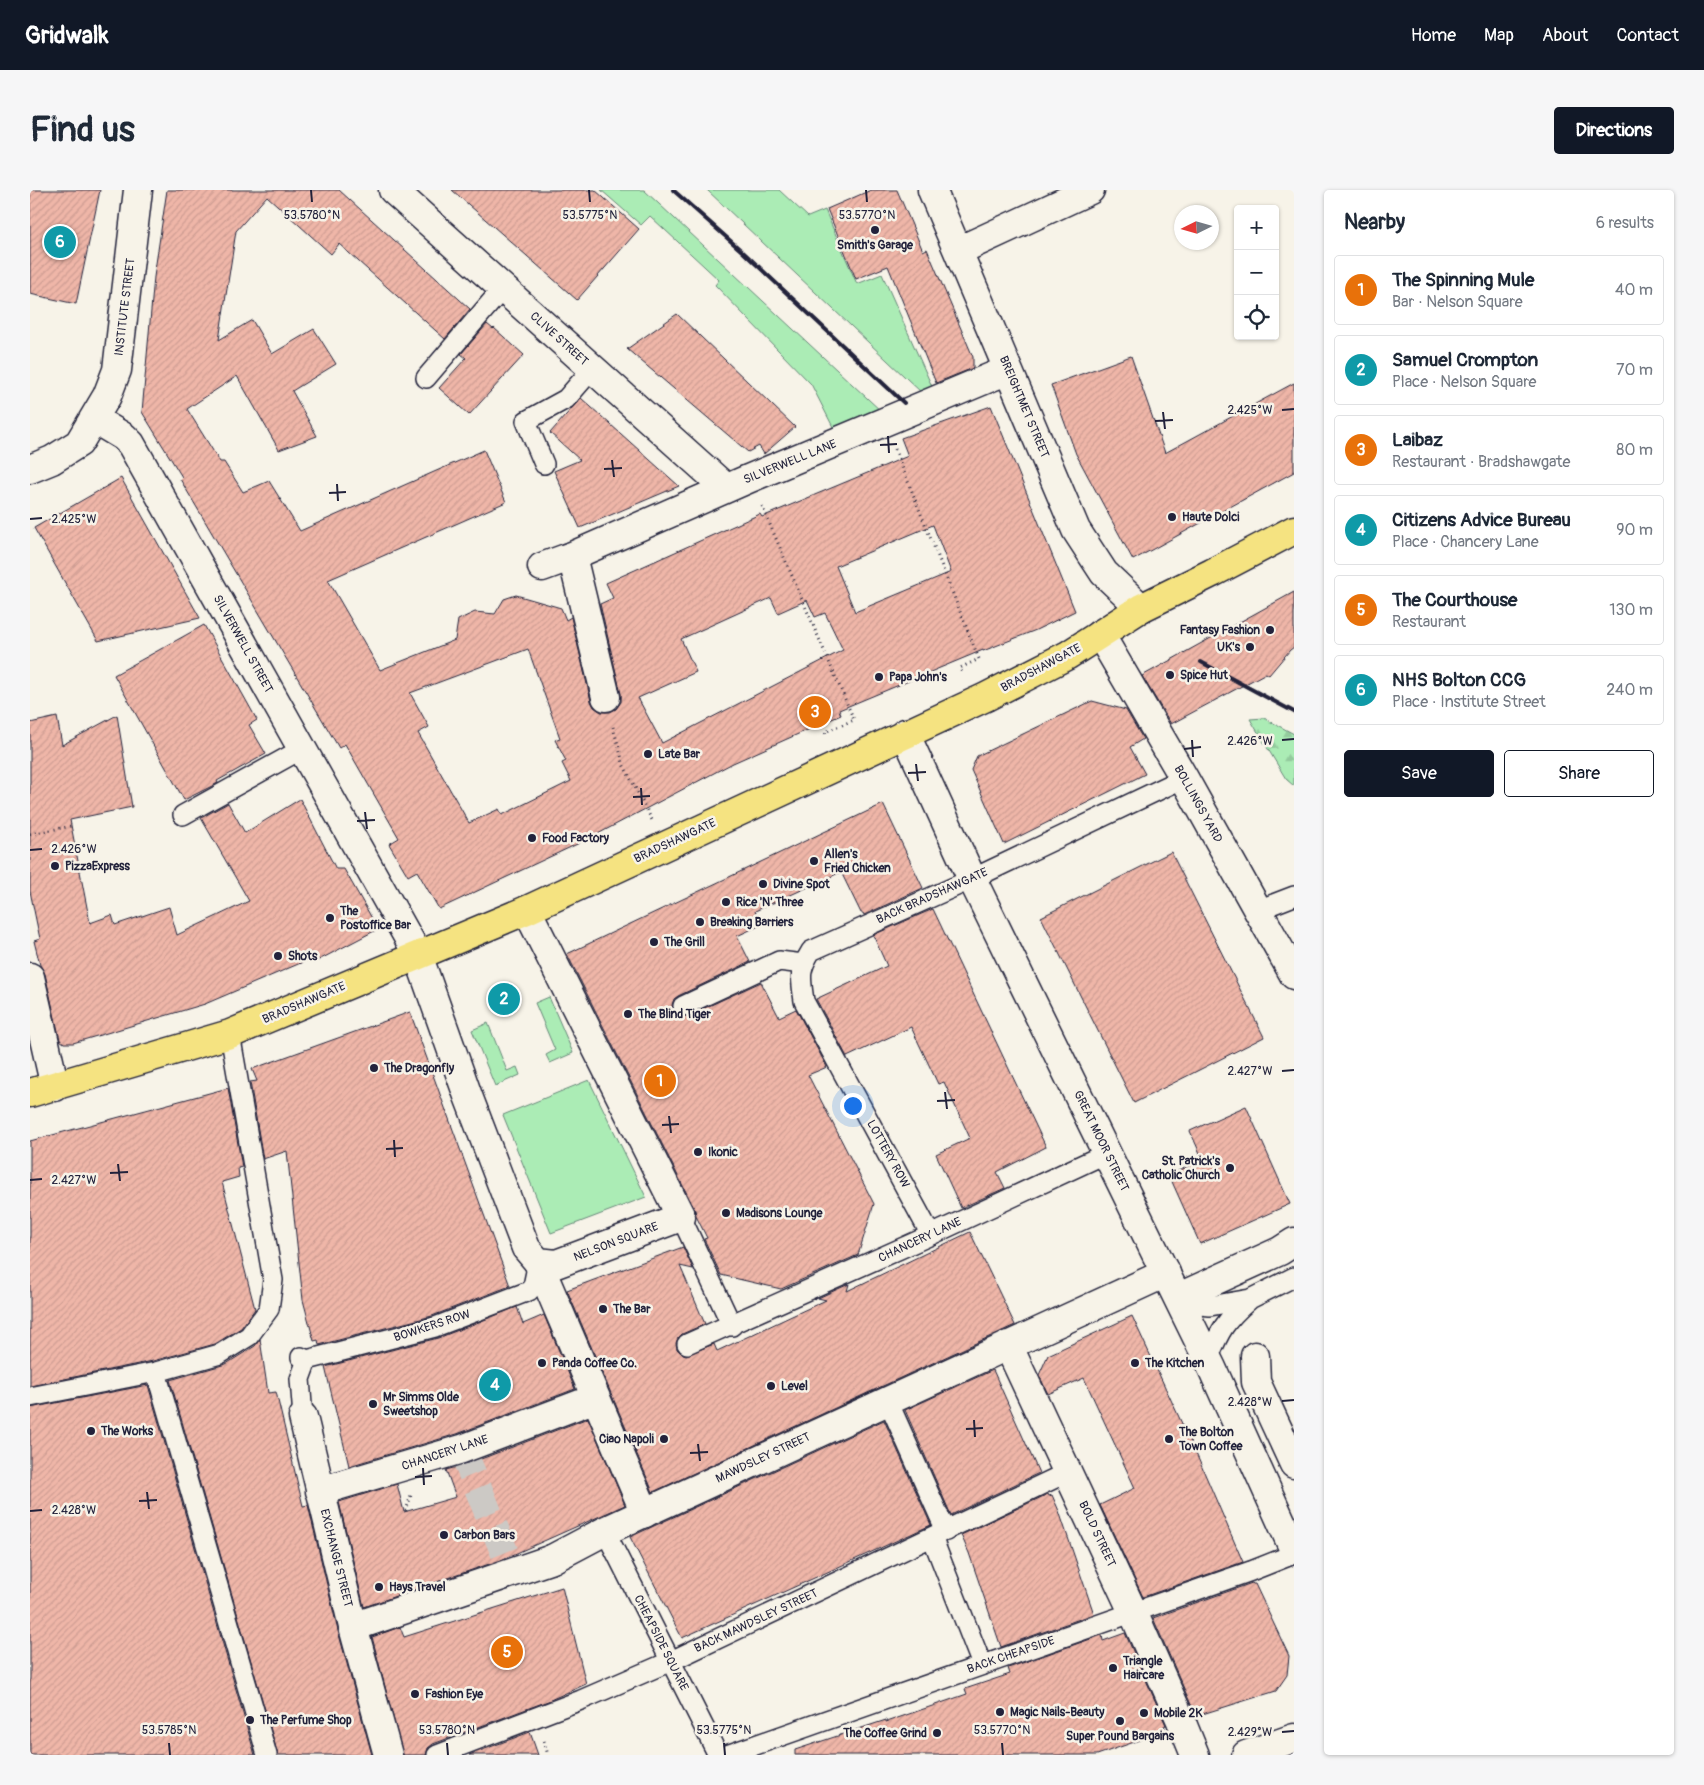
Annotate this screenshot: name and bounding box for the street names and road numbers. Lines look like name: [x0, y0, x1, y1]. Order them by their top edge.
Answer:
street label: INSTITUTE STREET: [112, 257, 138, 357]
street label: CLIVE STREET: [527, 309, 592, 369]
street label: BREIGHTMET STREET: [996, 354, 1052, 461]
street label: SILVERWELL LANE: [741, 436, 839, 488]
street label: SILVERWELL STREET: [210, 592, 276, 696]
street label: BRADSHAWGATE: [998, 641, 1084, 695]
street label: BOLLINGS YARD: [1171, 763, 1226, 846]
street label: BRADSHAWGATE: [632, 815, 718, 867]
street label: BACK BRADSHAWGATE: [874, 865, 990, 927]
street label: BRADSHAWGATE: [260, 979, 348, 1027]
street label: GREAT MOOR STREET: [1070, 1088, 1132, 1194]
street label: LOTTERY ROW: [863, 1117, 913, 1191]
street label: CHANCERY LANE: [876, 1214, 964, 1266]
street label: NELSON SQUARE: [571, 1219, 661, 1265]
street label: BOWKERS ROW: [392, 1307, 472, 1345]
street label: MAWDSLEY STREET: [713, 1429, 813, 1487]
street label: CHANCERY LANE: [400, 1432, 490, 1474]
street label: BOLD STREET: [1075, 1499, 1119, 1570]
street label: EXCHANGE STREET: [317, 1507, 356, 1609]
street label: BACK MAWDSLEY STREET: [692, 1586, 820, 1656]
street label: CHEAPSIDE SQUARE: [630, 1593, 692, 1693]
street label: BACK CHEAPSIDE: [965, 1633, 1057, 1677]

